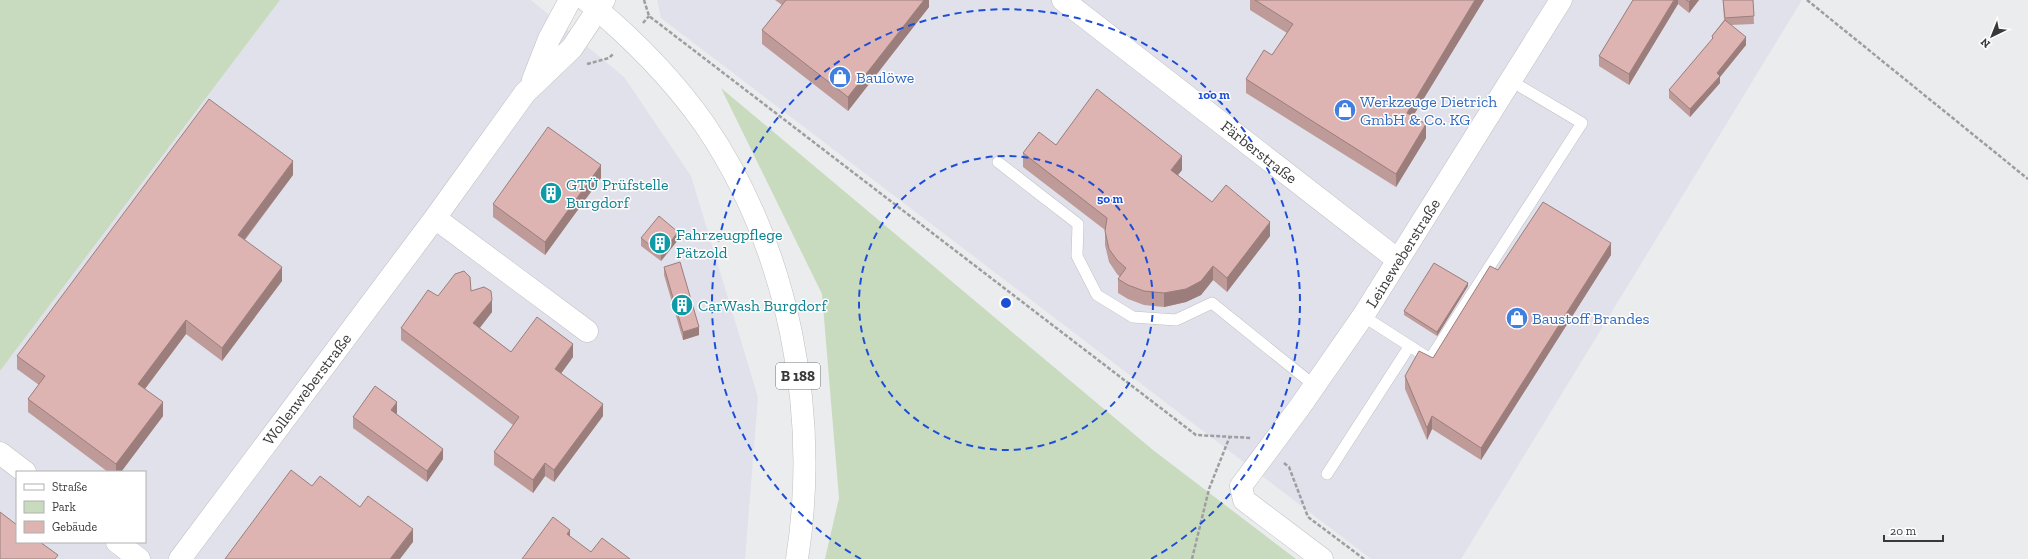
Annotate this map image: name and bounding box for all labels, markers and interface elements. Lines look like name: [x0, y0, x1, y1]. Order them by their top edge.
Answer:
north arrow: [1972, 16, 2012, 56]
text: N: [1978, 35, 1993, 51]
shop icon: Baulöwe: [827, 64, 853, 90]
place label: Baulöwe: [856, 68, 914, 87]
text: 100 m: [1198, 88, 1230, 102]
place label: Werkzeuge Dietrich GmbH & Co. KG: [1360, 92, 1497, 129]
shop icon: Werkzeuge Dietrich GmbH & Co. KG: [1332, 97, 1358, 123]
street label: Färberstraße: [1217, 116, 1301, 188]
place label: GTÜ Prüfstelle Burgdorf: [566, 175, 669, 212]
building icon: GTÜ Prüfstelle Burgdorf: [538, 180, 564, 206]
text: 50 m: [1097, 192, 1123, 206]
street label: Leineweberstraße: [1362, 195, 1444, 311]
place label: Fahrzeugpflege Pätzold: [676, 225, 783, 262]
building icon: Fahrzeugpflege Pätzold: [647, 230, 673, 256]
building icon: CarWash Burgdorf: [669, 292, 695, 318]
place label: CarWash Burgdorf: [698, 296, 828, 315]
centre of rings: [999, 296, 1013, 310]
shop icon: Baustoff Brandes: [1504, 305, 1530, 331]
place label: Baustoff Brandes: [1532, 309, 1650, 328]
street label: Wollenweberstraße: [259, 329, 355, 449]
road number: B 188: [776, 363, 820, 389]
legend: [16, 471, 146, 543]
text: Straße: [52, 480, 88, 494]
text: Park: [52, 500, 77, 514]
scale bar: [1884, 517, 1943, 543]
text: Gebäude: [52, 520, 97, 534]
text: 20 m: [1890, 524, 1917, 538]

